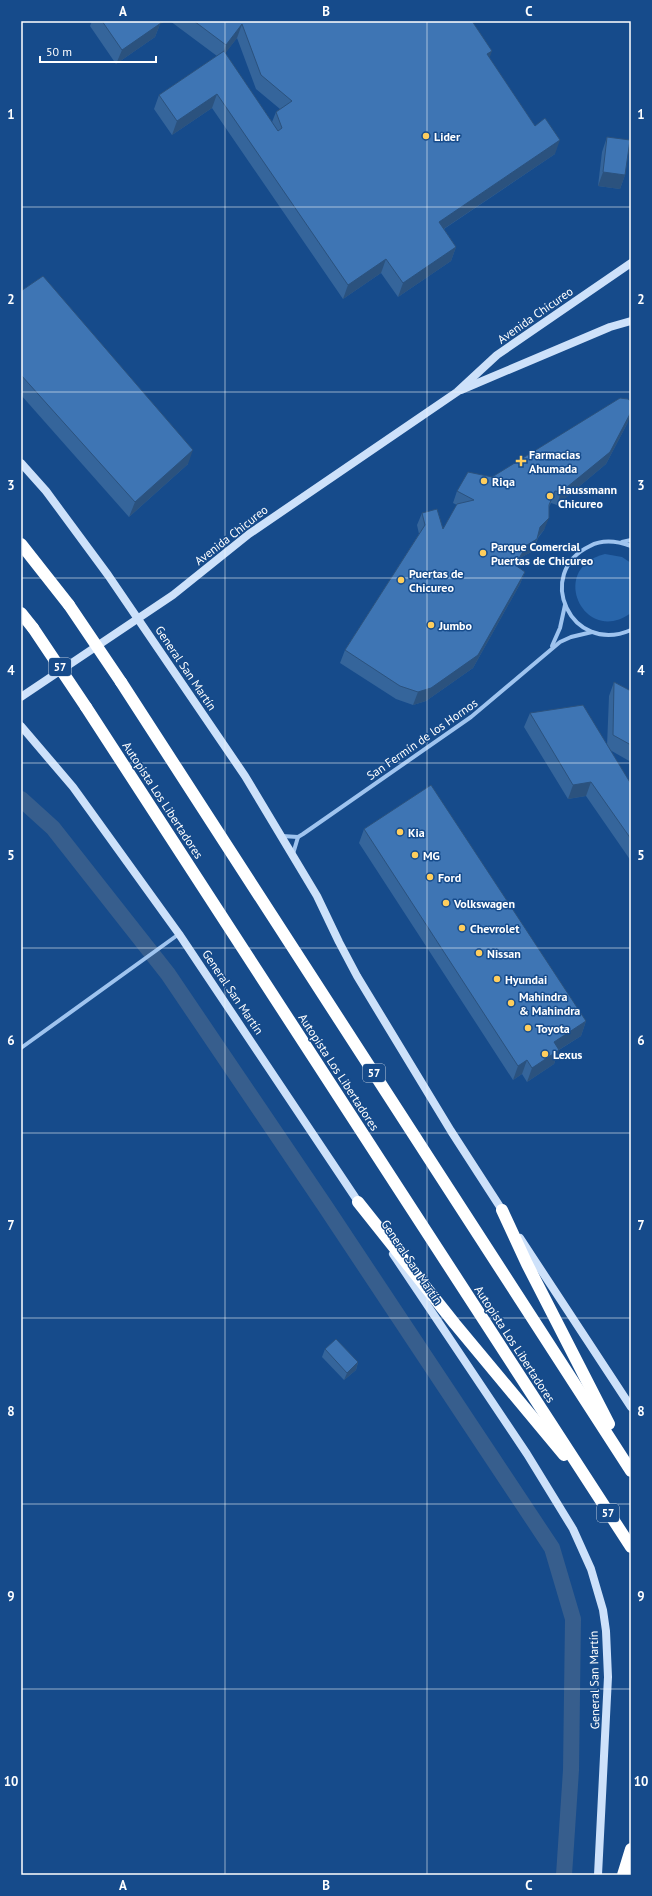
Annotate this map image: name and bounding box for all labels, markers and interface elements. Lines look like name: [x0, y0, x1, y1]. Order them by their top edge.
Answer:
text: A: [119, 3, 127, 20]
text: B: [322, 3, 330, 20]
text: C: [525, 3, 533, 20]
scale bar: [40, 38, 156, 64]
text: 50 m: [46, 44, 72, 59]
text: 1: [7, 106, 15, 123]
text: 1: [637, 106, 645, 123]
place label: Lider: [434, 129, 461, 144]
marker: Lider: [421, 131, 431, 141]
street label: Avenida Chicureo: [494, 283, 576, 347]
text: 2: [7, 291, 15, 308]
text: 2: [637, 291, 645, 308]
place label: Farmacias Ahumada: [529, 447, 580, 476]
marker: Farmacias Ahumada: [516, 456, 526, 466]
place label: Riqa: [492, 474, 515, 489]
marker: Riqa: [479, 476, 489, 486]
text: 3: [7, 477, 15, 494]
text: 3: [637, 477, 645, 494]
place label: Haussmann Chicureo: [558, 482, 617, 511]
marker: Haussmann Chicureo: [545, 491, 555, 501]
street label: Avenida Chicureo: [191, 502, 271, 568]
place label: Parque Comercial Puertas de Chicureo: [491, 539, 594, 568]
marker: Parque Comercial Puertas de Chicureo: [478, 548, 488, 558]
place label: Puertas de Chicureo: [409, 566, 463, 595]
marker: Puertas de Chicureo: [396, 575, 406, 585]
place label: Jumbo: [438, 618, 473, 633]
marker: Jumbo: [426, 620, 436, 630]
street label: General San Martín: [152, 623, 220, 713]
road number: 57: [49, 658, 71, 676]
text: 4: [7, 662, 15, 679]
text: 4: [637, 662, 645, 679]
street label: San Fermín de los Hornos: [364, 695, 480, 783]
street label: Autopista Los Libertadores: [120, 739, 206, 861]
place label: Kia: [408, 825, 425, 840]
marker: Kia: [395, 827, 405, 837]
text: 5: [7, 847, 15, 864]
text: 5: [637, 847, 645, 864]
place label: MG: [423, 848, 440, 863]
marker: MG: [410, 850, 420, 860]
place label: Ford: [438, 870, 461, 885]
marker: Ford: [425, 872, 435, 882]
place label: Volkswagen: [453, 896, 515, 911]
marker: Volkswagen: [441, 898, 451, 908]
place label: Chevrolet: [470, 921, 520, 936]
marker: Chevrolet: [457, 923, 467, 933]
place label: Nissan: [487, 946, 521, 961]
street label: General San Martín: [199, 947, 267, 1037]
marker: Nissan: [474, 948, 484, 958]
place label: Hyundai: [505, 972, 547, 987]
marker: Hyundai: [492, 974, 502, 984]
place label: Mahindra & Mahindra: [519, 989, 580, 1018]
marker: Mahindra & Mahindra: [506, 998, 516, 1008]
street label: Autopista Los Libertadores: [296, 1011, 382, 1133]
place label: Toyota: [536, 1021, 570, 1036]
marker: Toyota: [523, 1023, 533, 1033]
text: 6: [7, 1032, 15, 1049]
text: 6: [637, 1032, 645, 1049]
place label: Lexus: [553, 1047, 582, 1062]
marker: Lexus: [540, 1049, 550, 1059]
road number: 57: [363, 1064, 385, 1082]
text: 7: [7, 1217, 15, 1234]
street label: General San Martín: [378, 1217, 446, 1307]
text: 7: [637, 1217, 645, 1234]
street label: Autopista Los Libertadores: [472, 1283, 558, 1405]
text: 8: [7, 1403, 15, 1420]
text: 8: [637, 1403, 645, 1420]
road number: 57: [597, 1504, 619, 1522]
text: 9: [7, 1588, 15, 1605]
text: 9: [637, 1588, 645, 1605]
street label: General San Martín: [586, 1631, 602, 1729]
text: 10: [4, 1773, 18, 1790]
text: 10: [634, 1773, 648, 1790]
text: A: [119, 1877, 127, 1894]
text: B: [322, 1877, 330, 1894]
text: C: [525, 1877, 533, 1894]

